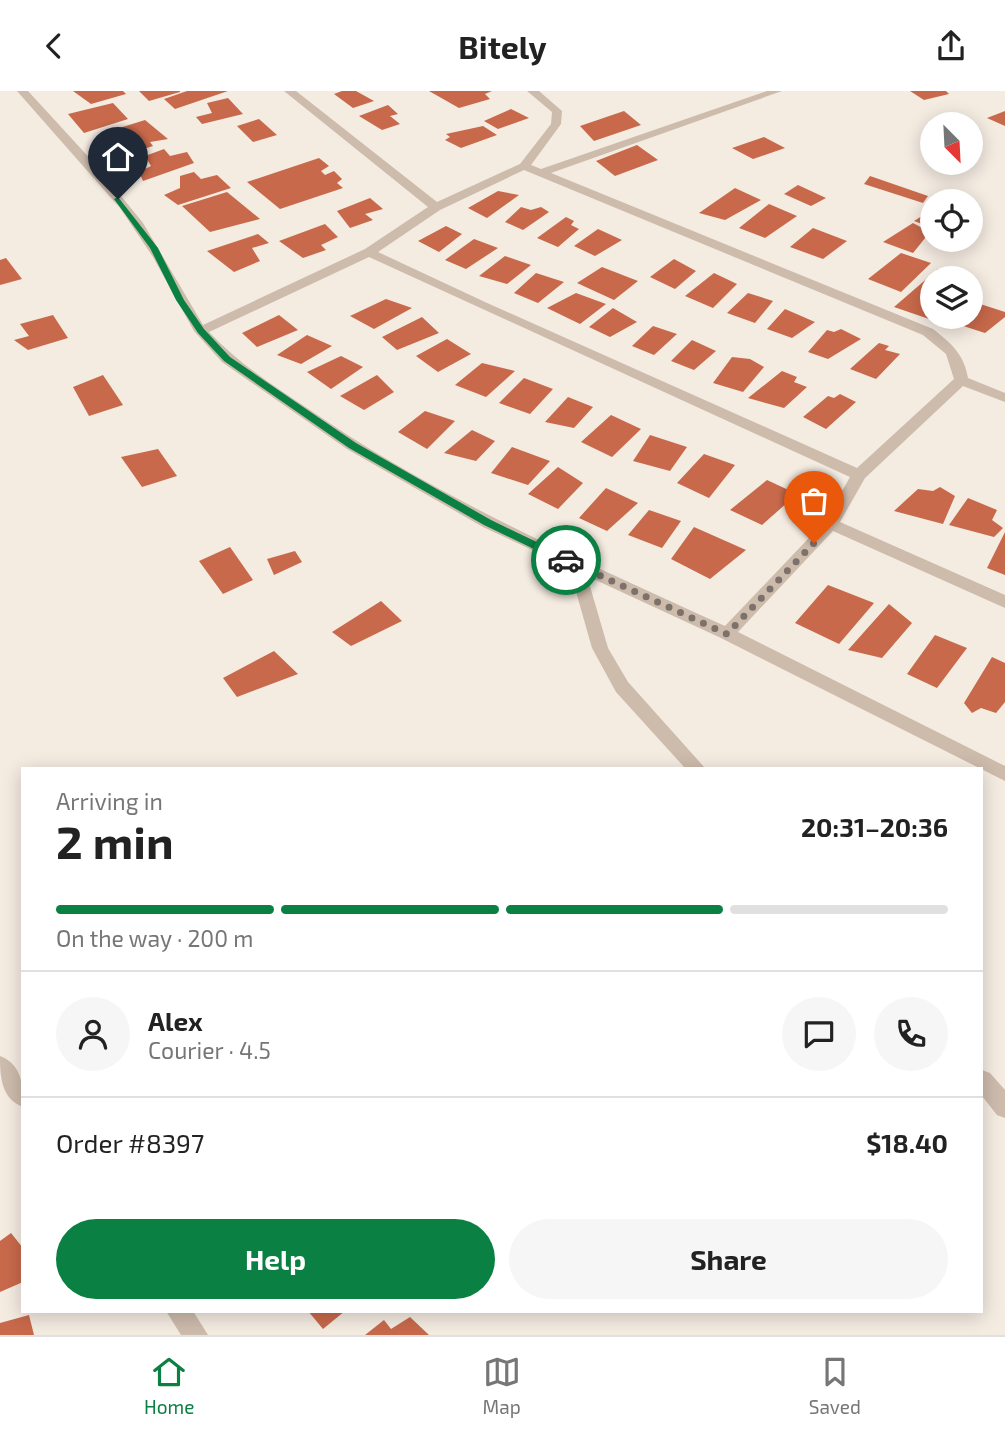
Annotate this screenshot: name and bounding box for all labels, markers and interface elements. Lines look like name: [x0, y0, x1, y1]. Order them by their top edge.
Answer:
icon: back: [35, 27, 73, 65]
text: Bitely: [458, 27, 547, 65]
icon: share: [932, 27, 970, 65]
north arrow: [920, 112, 984, 175]
map controls: [920, 112, 983, 329]
pin: [88, 127, 148, 199]
icon: home: [99, 138, 137, 176]
button: locate: [920, 189, 983, 252]
button: layers: [920, 266, 983, 329]
pin: [784, 471, 844, 543]
icon: bag: [795, 482, 833, 520]
courier: [531, 525, 601, 595]
icon: car: [547, 541, 585, 579]
text: Arriving in: [56, 787, 163, 815]
text: 20:31–20:36: [801, 811, 948, 842]
text: 2 min: [56, 813, 174, 868]
text: On the way · 200 m: [56, 924, 253, 952]
button: person: [56, 997, 130, 1071]
button: chat: [782, 997, 856, 1071]
button: phone: [874, 997, 948, 1071]
text: Alex: [148, 1005, 203, 1036]
text: Courier · 4.5: [148, 1036, 271, 1064]
text: Order #8397: [56, 1127, 204, 1158]
text: $18.40: [866, 1127, 948, 1158]
button: Help: [56, 1219, 495, 1299]
button: Share: [509, 1219, 948, 1299]
tab: Home: [144, 1353, 194, 1418]
tab: Map: [483, 1353, 521, 1418]
tab: Saved: [809, 1353, 861, 1418]

